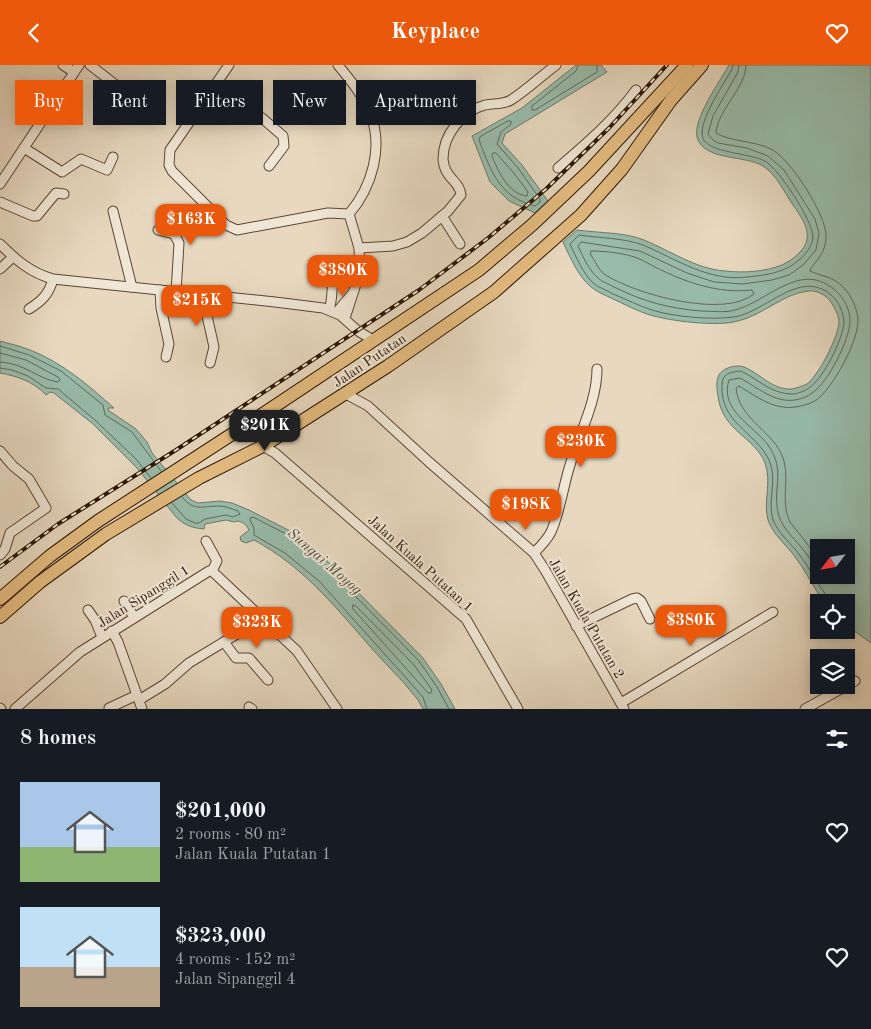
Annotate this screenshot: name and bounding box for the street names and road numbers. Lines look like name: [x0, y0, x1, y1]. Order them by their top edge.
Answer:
street label: Jalan Putatan: [330, 331, 409, 390]
street label: Jalan Kuala Putatan 1: [365, 513, 476, 615]
street label: Jalan Kuala Putatan 2: [546, 556, 626, 681]
street label: Jalan Sipanggil 1: [95, 563, 192, 631]

